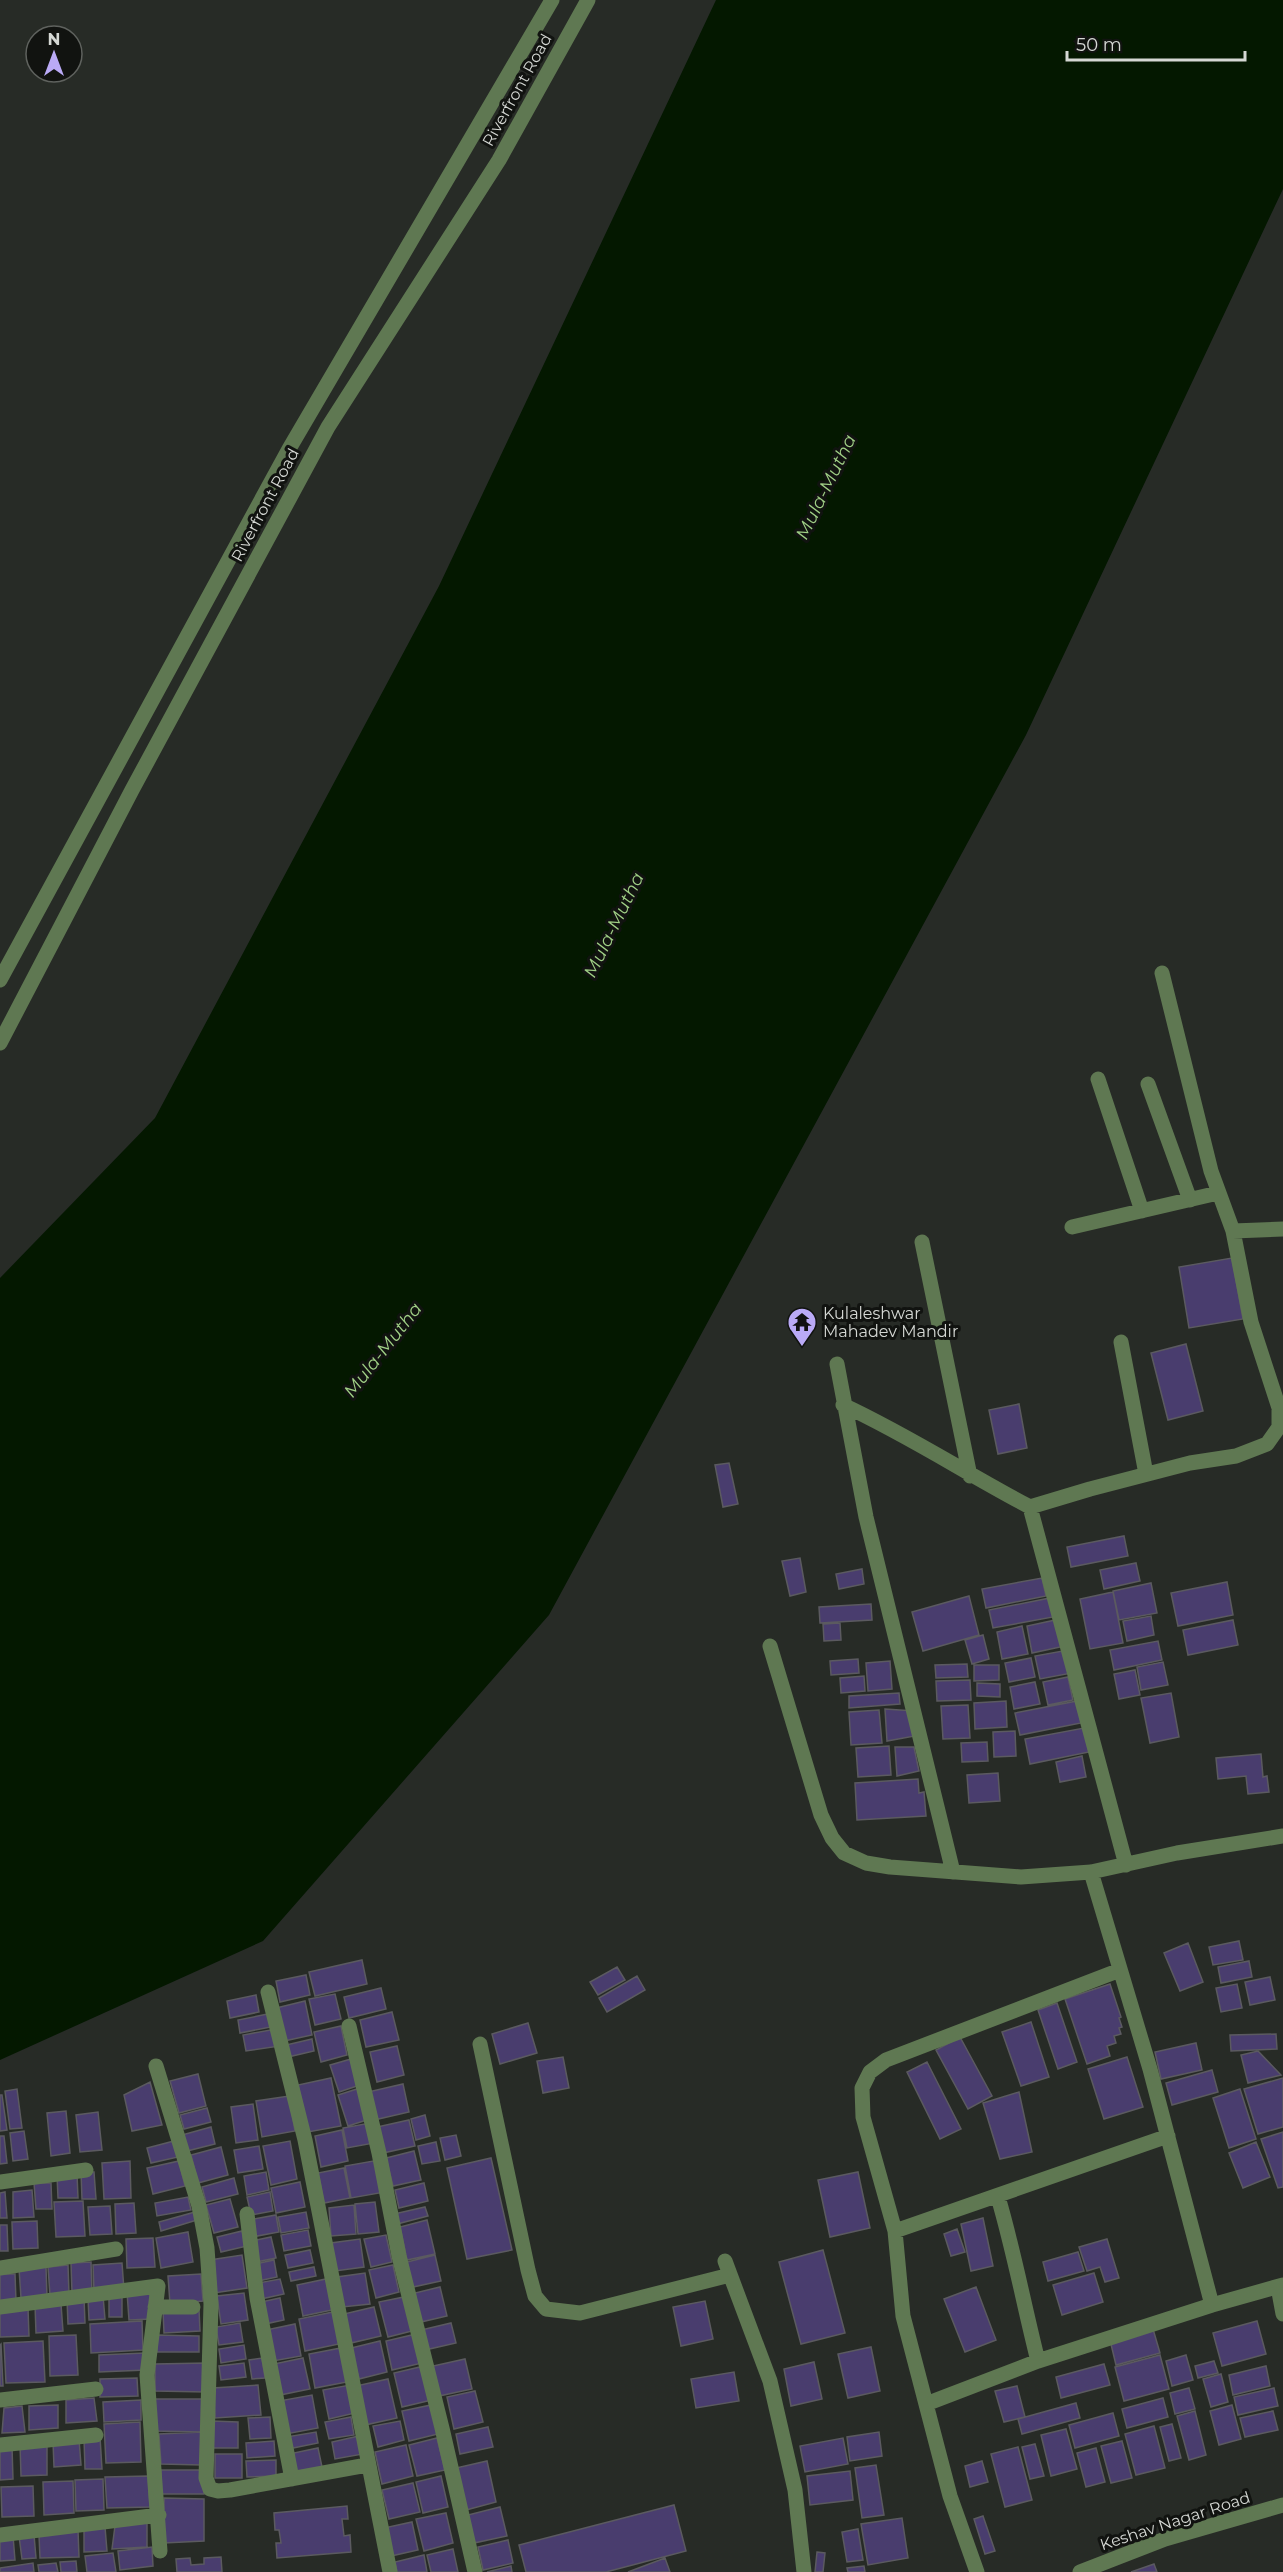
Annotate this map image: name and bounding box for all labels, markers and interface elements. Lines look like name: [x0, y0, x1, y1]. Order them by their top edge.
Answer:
north arrow: [24, 24, 84, 84]
scale bar: [1067, 24, 1246, 62]
text: N: [48, 30, 60, 49]
street label: Riverfront Road: [478, 31, 556, 149]
text: 50 m: [1076, 34, 1122, 56]
water label: Mula-Mutha: [791, 431, 861, 543]
street label: Riverfront Road: [227, 445, 303, 565]
water label: Mula-Mutha: [579, 869, 649, 981]
water label: Mula-Mutha: [339, 1298, 427, 1402]
place label: Kulaleshwar Mahadev Mandir: [823, 1304, 958, 1341]
temple icon: Kulaleshwar Mahadev Mandir: [786, 1306, 818, 1348]
street label: Keshav Nagar Road: [1098, 2488, 1252, 2554]

